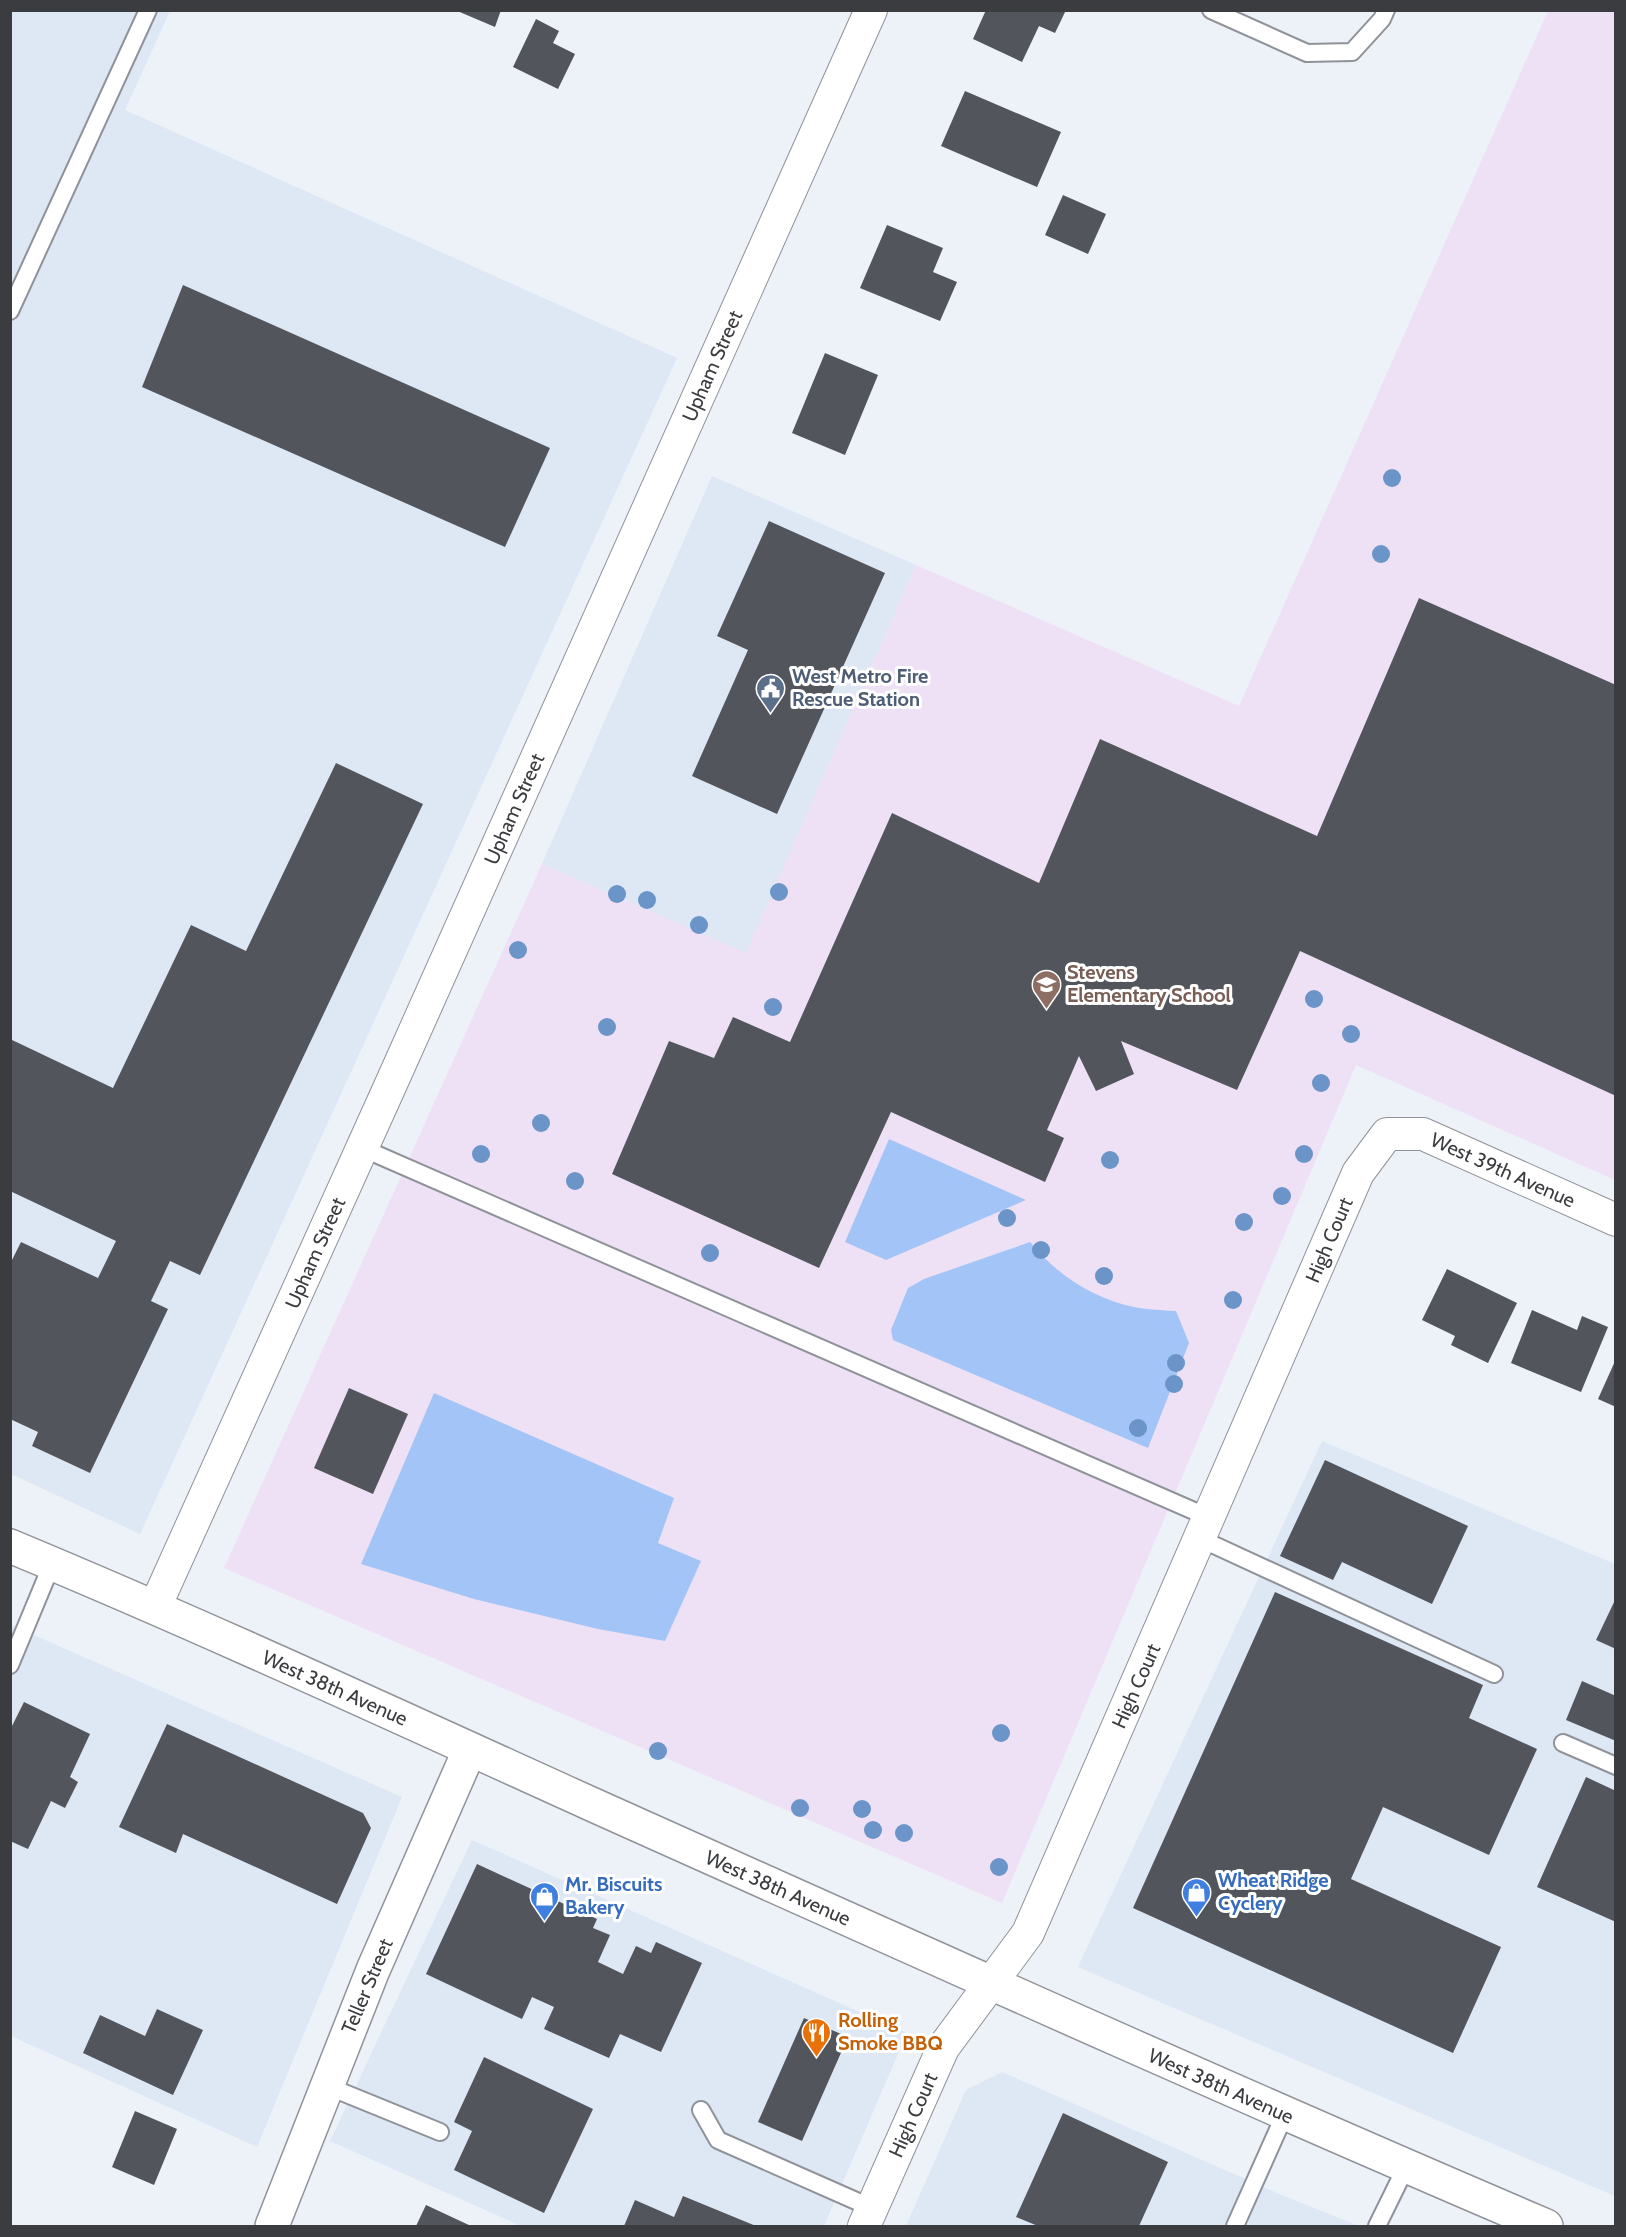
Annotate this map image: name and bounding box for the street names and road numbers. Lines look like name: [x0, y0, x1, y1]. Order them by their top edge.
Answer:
street label: Upham Street: [677, 306, 747, 425]
street label: Upham Street: [479, 749, 549, 868]
street label: West 39th Avenue: [1427, 1127, 1579, 1213]
street label: Upham Street: [280, 1193, 350, 1312]
street label: High Court: [1300, 1194, 1358, 1286]
street label: High Court: [1107, 1640, 1165, 1732]
street label: West 38th Avenue: [259, 1645, 411, 1731]
street label: West 38th Avenue: [702, 1845, 854, 1931]
street label: Teller Street: [336, 1935, 398, 2037]
street label: West 38th Avenue: [1145, 2043, 1297, 2129]
street label: High Court: [884, 2069, 942, 2161]

